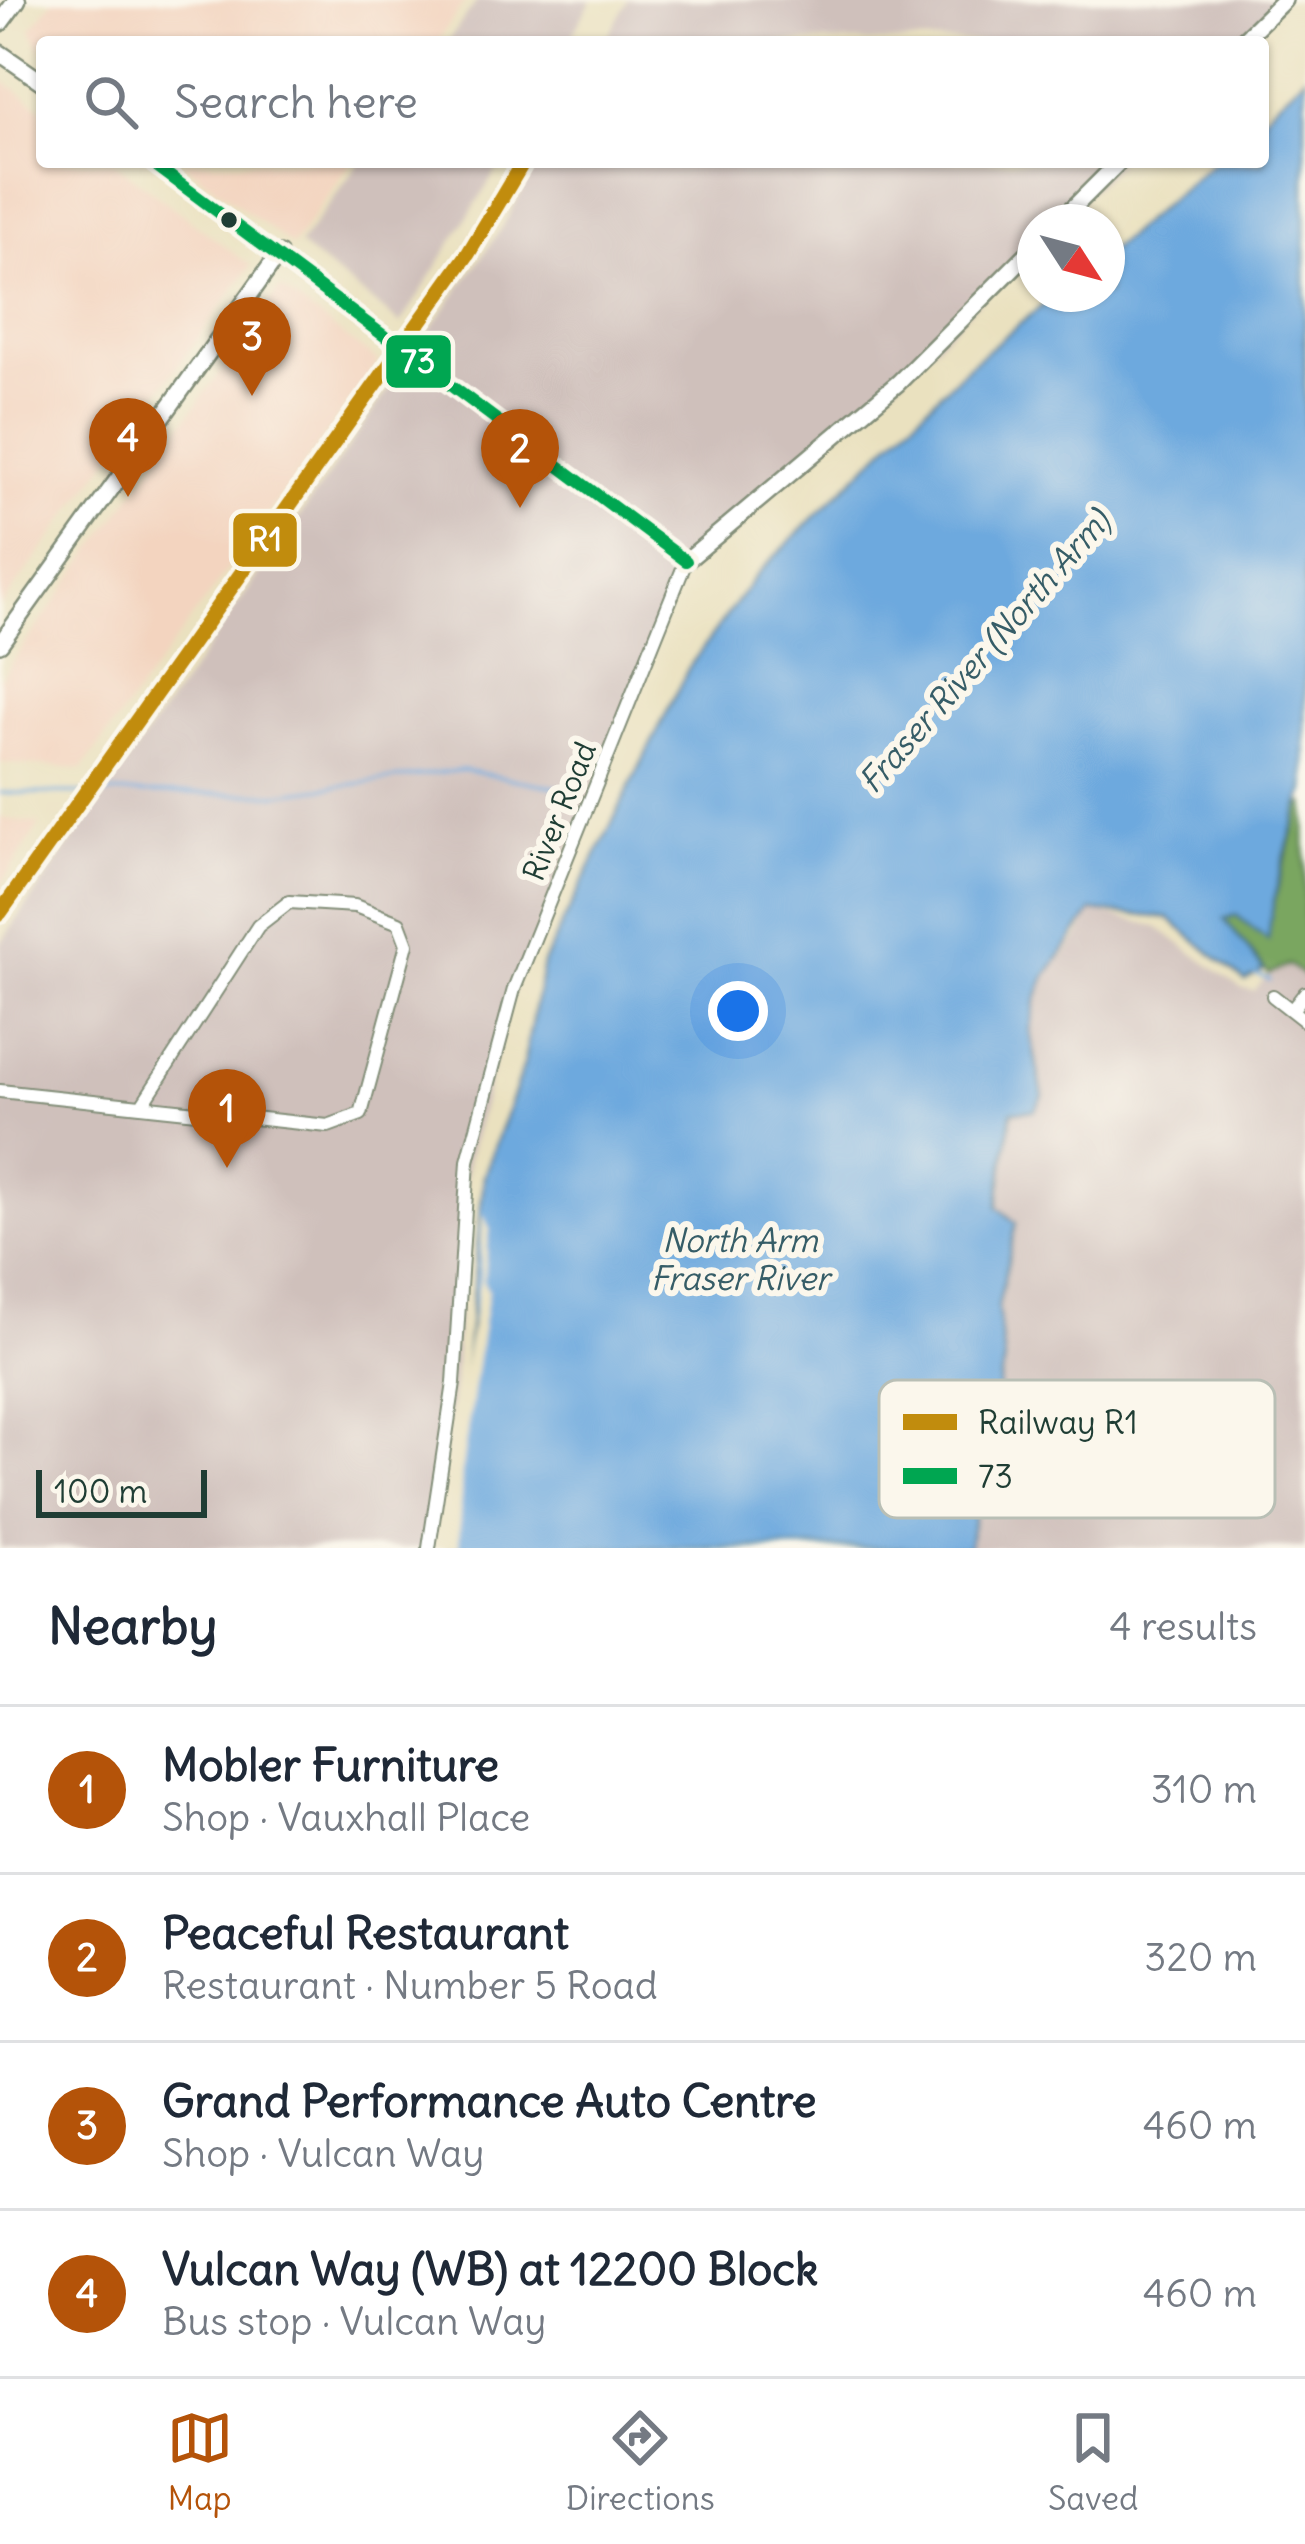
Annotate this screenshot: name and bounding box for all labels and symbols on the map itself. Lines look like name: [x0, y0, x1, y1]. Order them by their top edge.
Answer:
north arrow: [1017, 204, 1125, 312]
unlabelled marker: [218, 209, 240, 231]
pin: 3: [213, 297, 291, 396]
line badge: 73: [384, 333, 453, 390]
text: 73: [401, 340, 435, 382]
pin: 4: [89, 398, 167, 497]
pin: 2: [481, 409, 559, 508]
water label: Fraser River (North Arm): [849, 499, 1120, 801]
line badge: R1: [231, 511, 299, 569]
text: R1: [248, 518, 282, 560]
street label: River Road: [514, 736, 604, 886]
your location: [708, 981, 768, 1041]
pin: 1: [188, 1069, 266, 1168]
water label: North Arm Fraser River: [651, 1219, 833, 1299]
legend: [879, 1380, 1275, 1518]
text: Railway R1: [978, 1401, 1138, 1443]
text: 73: [978, 1455, 1013, 1497]
scale bar: [36, 1464, 207, 1517]

